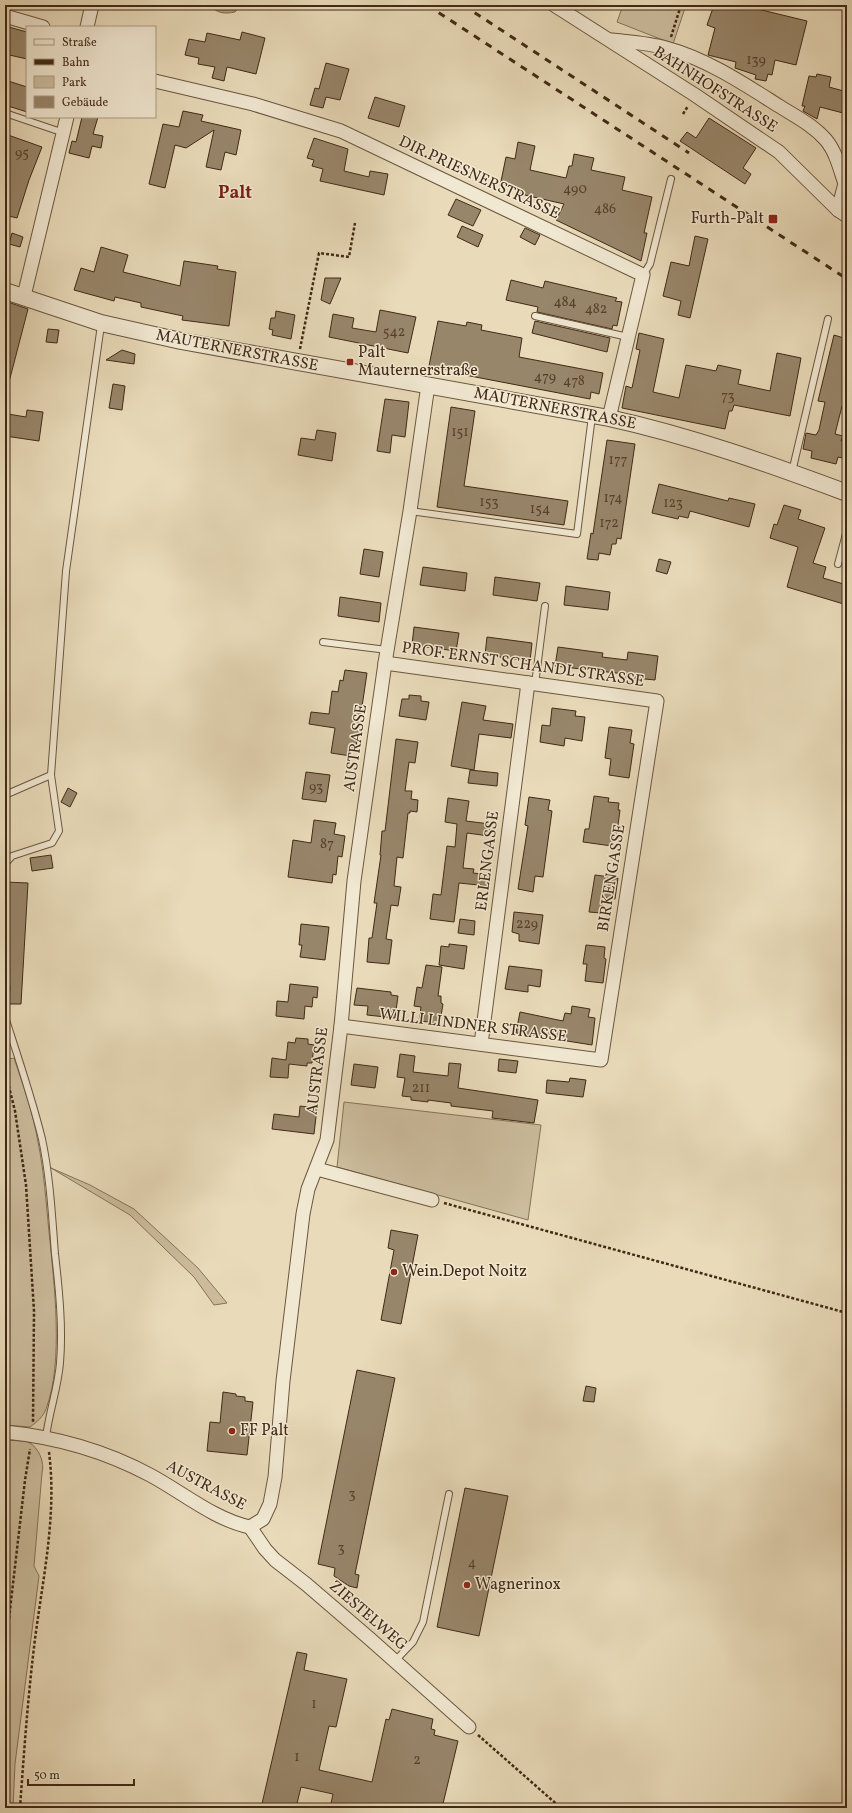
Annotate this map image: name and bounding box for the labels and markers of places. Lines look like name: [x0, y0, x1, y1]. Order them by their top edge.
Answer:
place label: Furth-Palt: [691, 208, 764, 230]
marker: Furth-Palt: [767, 213, 779, 225]
place label: Palt Mauternerstraße: [358, 342, 478, 382]
marker: Palt Mauternerstraße: [345, 357, 355, 367]
place label: Wein.Depot Noitz: [402, 1261, 527, 1283]
marker: Wein.Depot Noitz: [389, 1267, 399, 1277]
place label: FF Palt: [240, 1420, 289, 1442]
marker: FF Palt: [227, 1426, 237, 1436]
place label: Wagnerinox: [475, 1574, 561, 1596]
marker: Wagnerinox: [462, 1580, 472, 1590]

